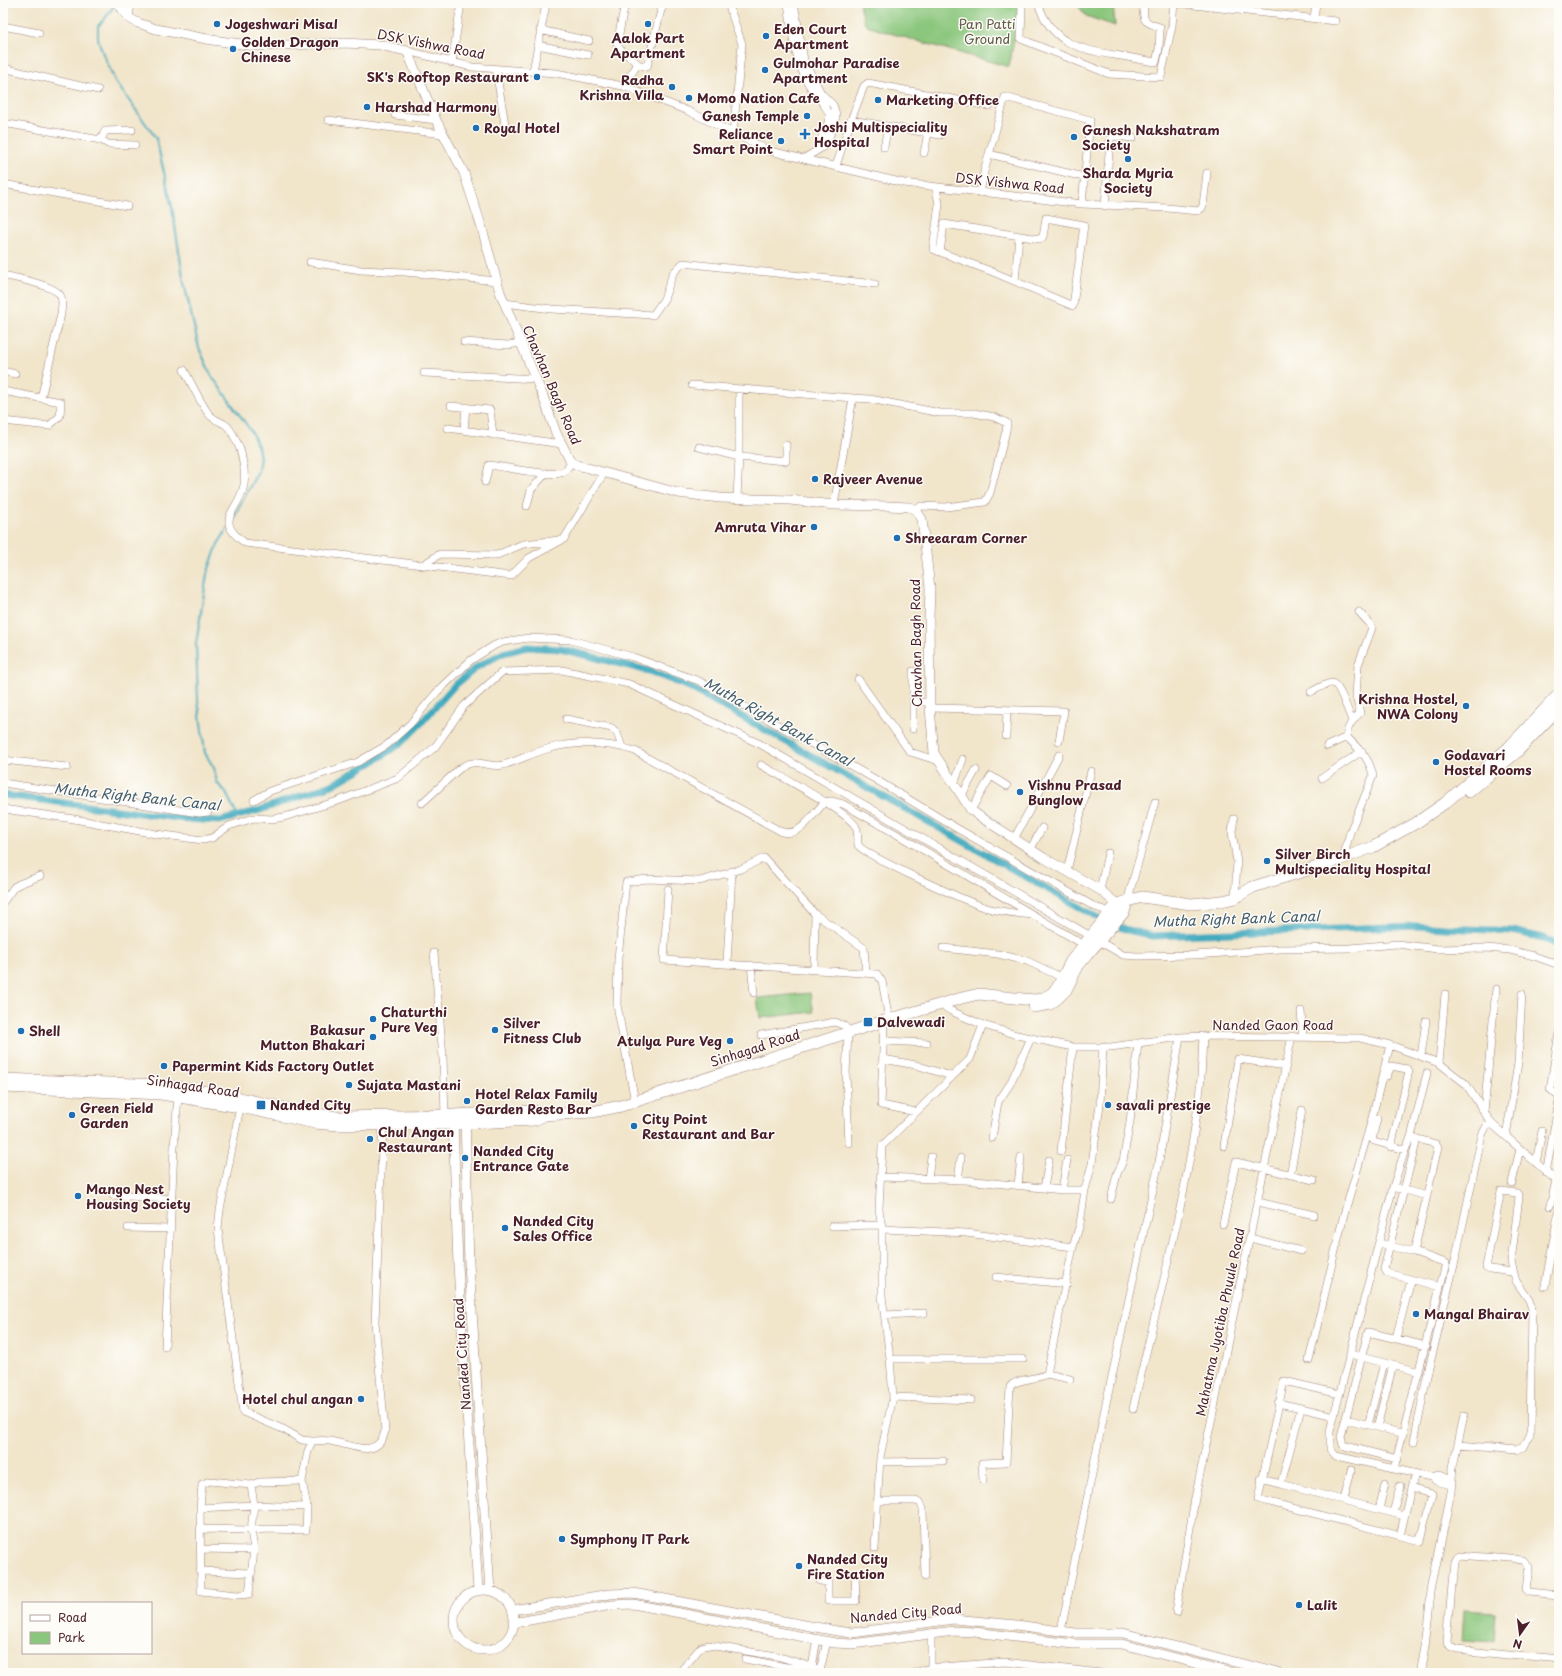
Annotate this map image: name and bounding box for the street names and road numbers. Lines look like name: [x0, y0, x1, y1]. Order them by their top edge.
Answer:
street label: DSK Vishwa Road: [376, 24, 487, 63]
street label: DSK Vishwa Road: [955, 167, 1065, 198]
street label: Chavhan Bagh Road: [519, 322, 586, 448]
street label: Chavhan Bagh Road: [905, 579, 926, 707]
street label: Nanded Gaon Road: [1212, 1015, 1334, 1034]
street label: Sinhagad Road: [707, 1024, 802, 1071]
street label: Sinhagad Road: [145, 1070, 241, 1101]
street label: Mahatma Jyotiba Phuule Road: [1190, 1226, 1249, 1418]
street label: Nanded City Road: [448, 1297, 475, 1411]
street label: Nanded City Road: [849, 1598, 963, 1627]

